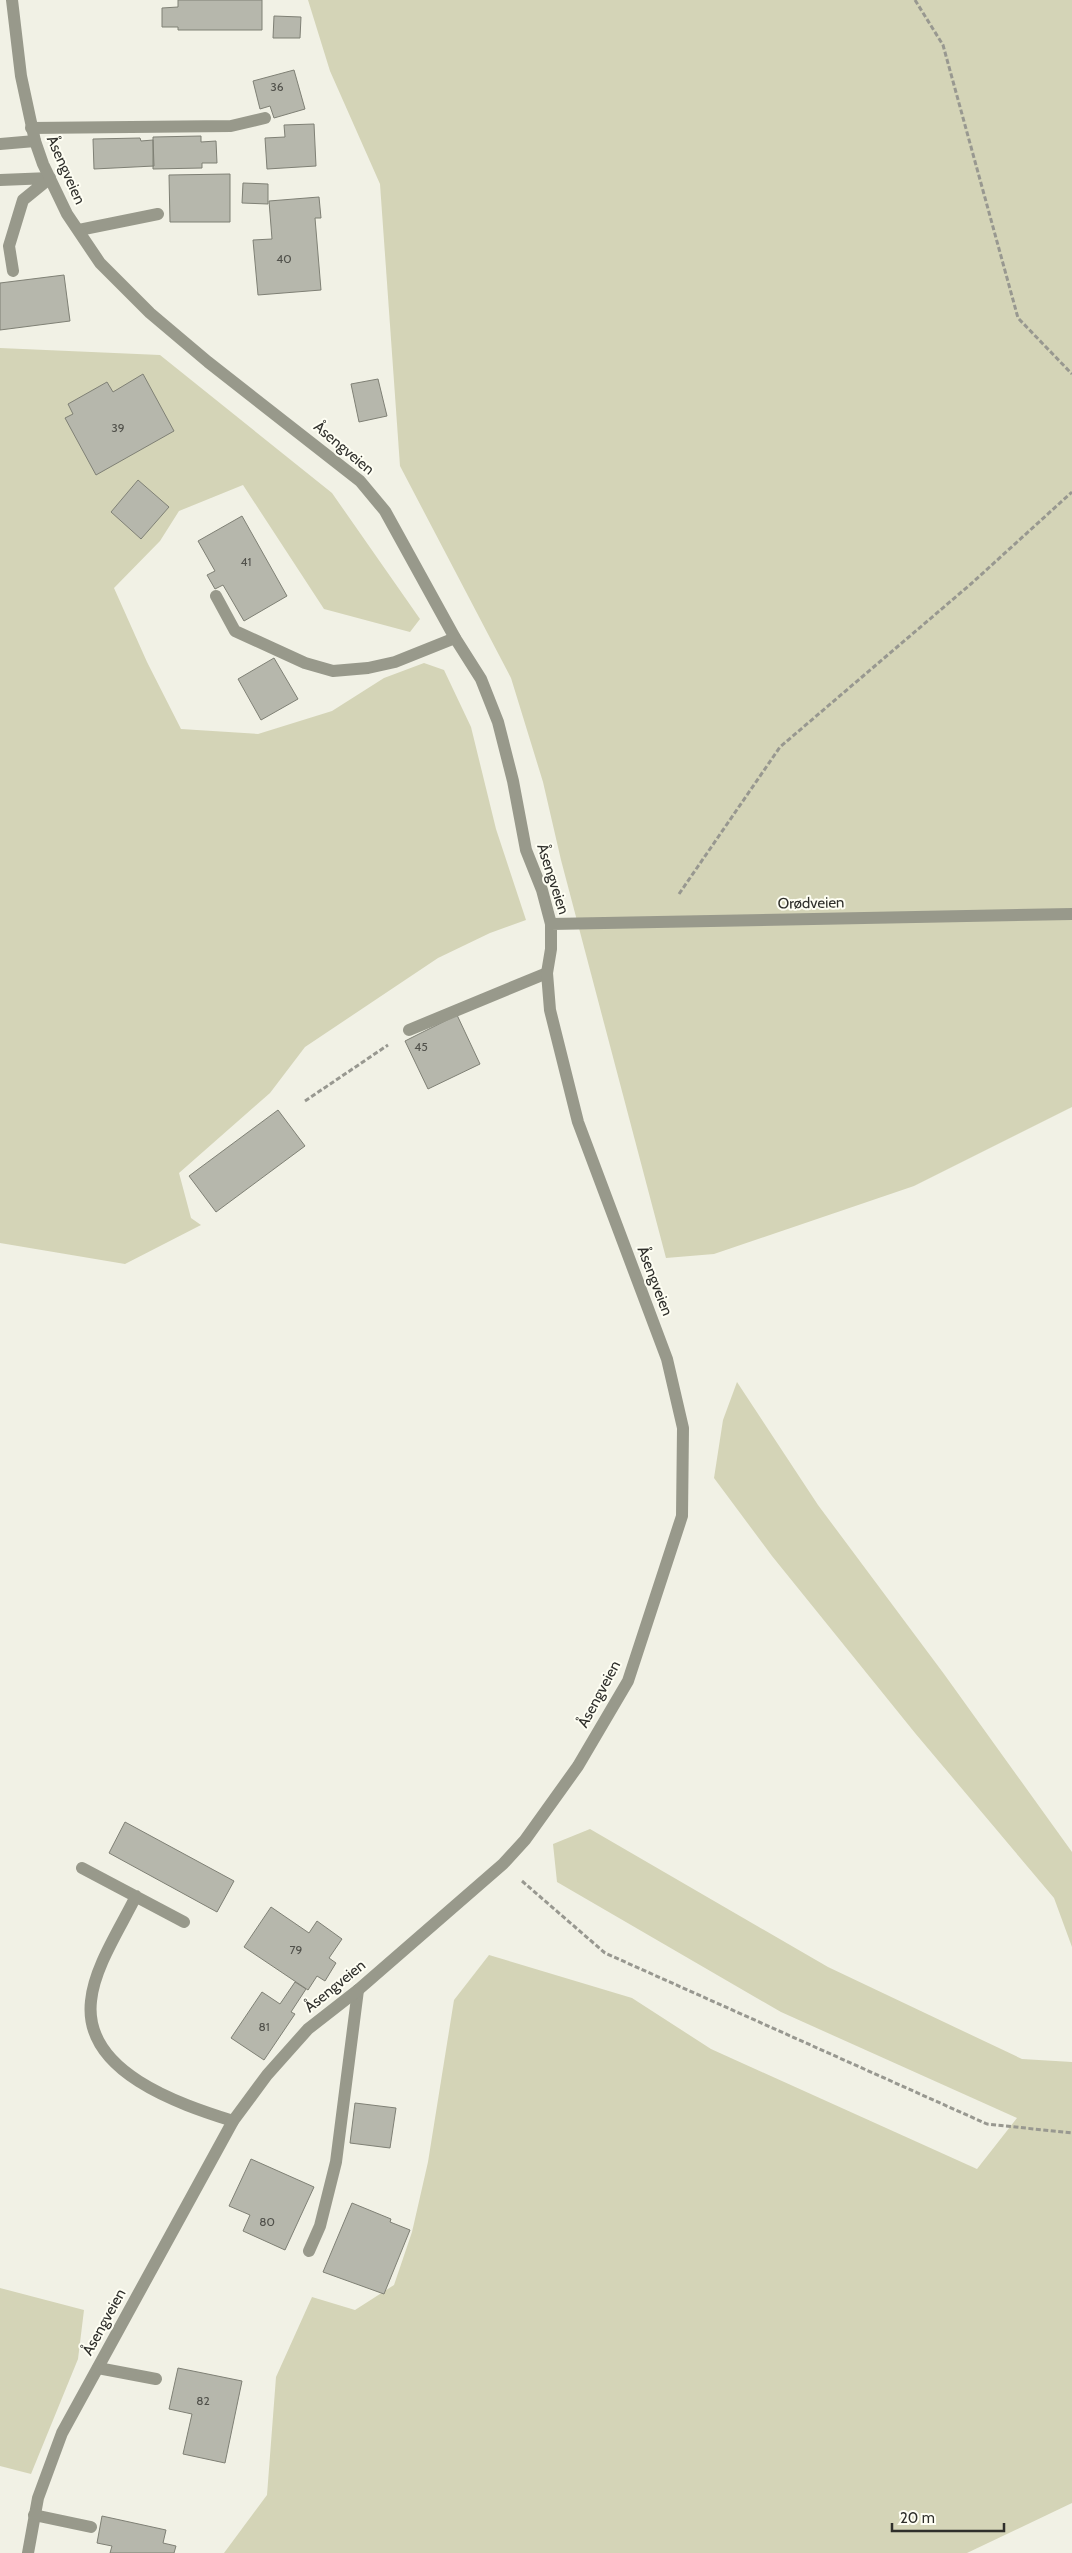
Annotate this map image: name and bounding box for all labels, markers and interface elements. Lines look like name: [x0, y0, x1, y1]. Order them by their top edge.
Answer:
house number: 36: [270, 79, 284, 94]
street label: Åsengveien: [43, 133, 90, 207]
house number: 40: [276, 251, 292, 266]
street label: Åsengveien: [310, 417, 378, 478]
house number: 39: [111, 420, 125, 435]
house number: 41: [241, 554, 251, 569]
street label: Åsengveien: [533, 841, 574, 917]
street label: Orødveien: [777, 893, 845, 913]
house number: 45: [414, 1039, 428, 1054]
street label: Åsengveien: [633, 1243, 677, 1318]
street label: Åsengveien: [573, 1657, 624, 1731]
house number: 79: [290, 1942, 303, 1957]
street label: Åsengveien: [300, 1955, 369, 2016]
house number: 81: [258, 2019, 270, 2034]
house number: 80: [259, 2214, 275, 2229]
street label: Åsengveien: [78, 2285, 130, 2358]
house number: 82: [196, 2393, 210, 2408]
scale bar: [892, 2500, 1004, 2532]
text: 20 m: [900, 2509, 935, 2527]

